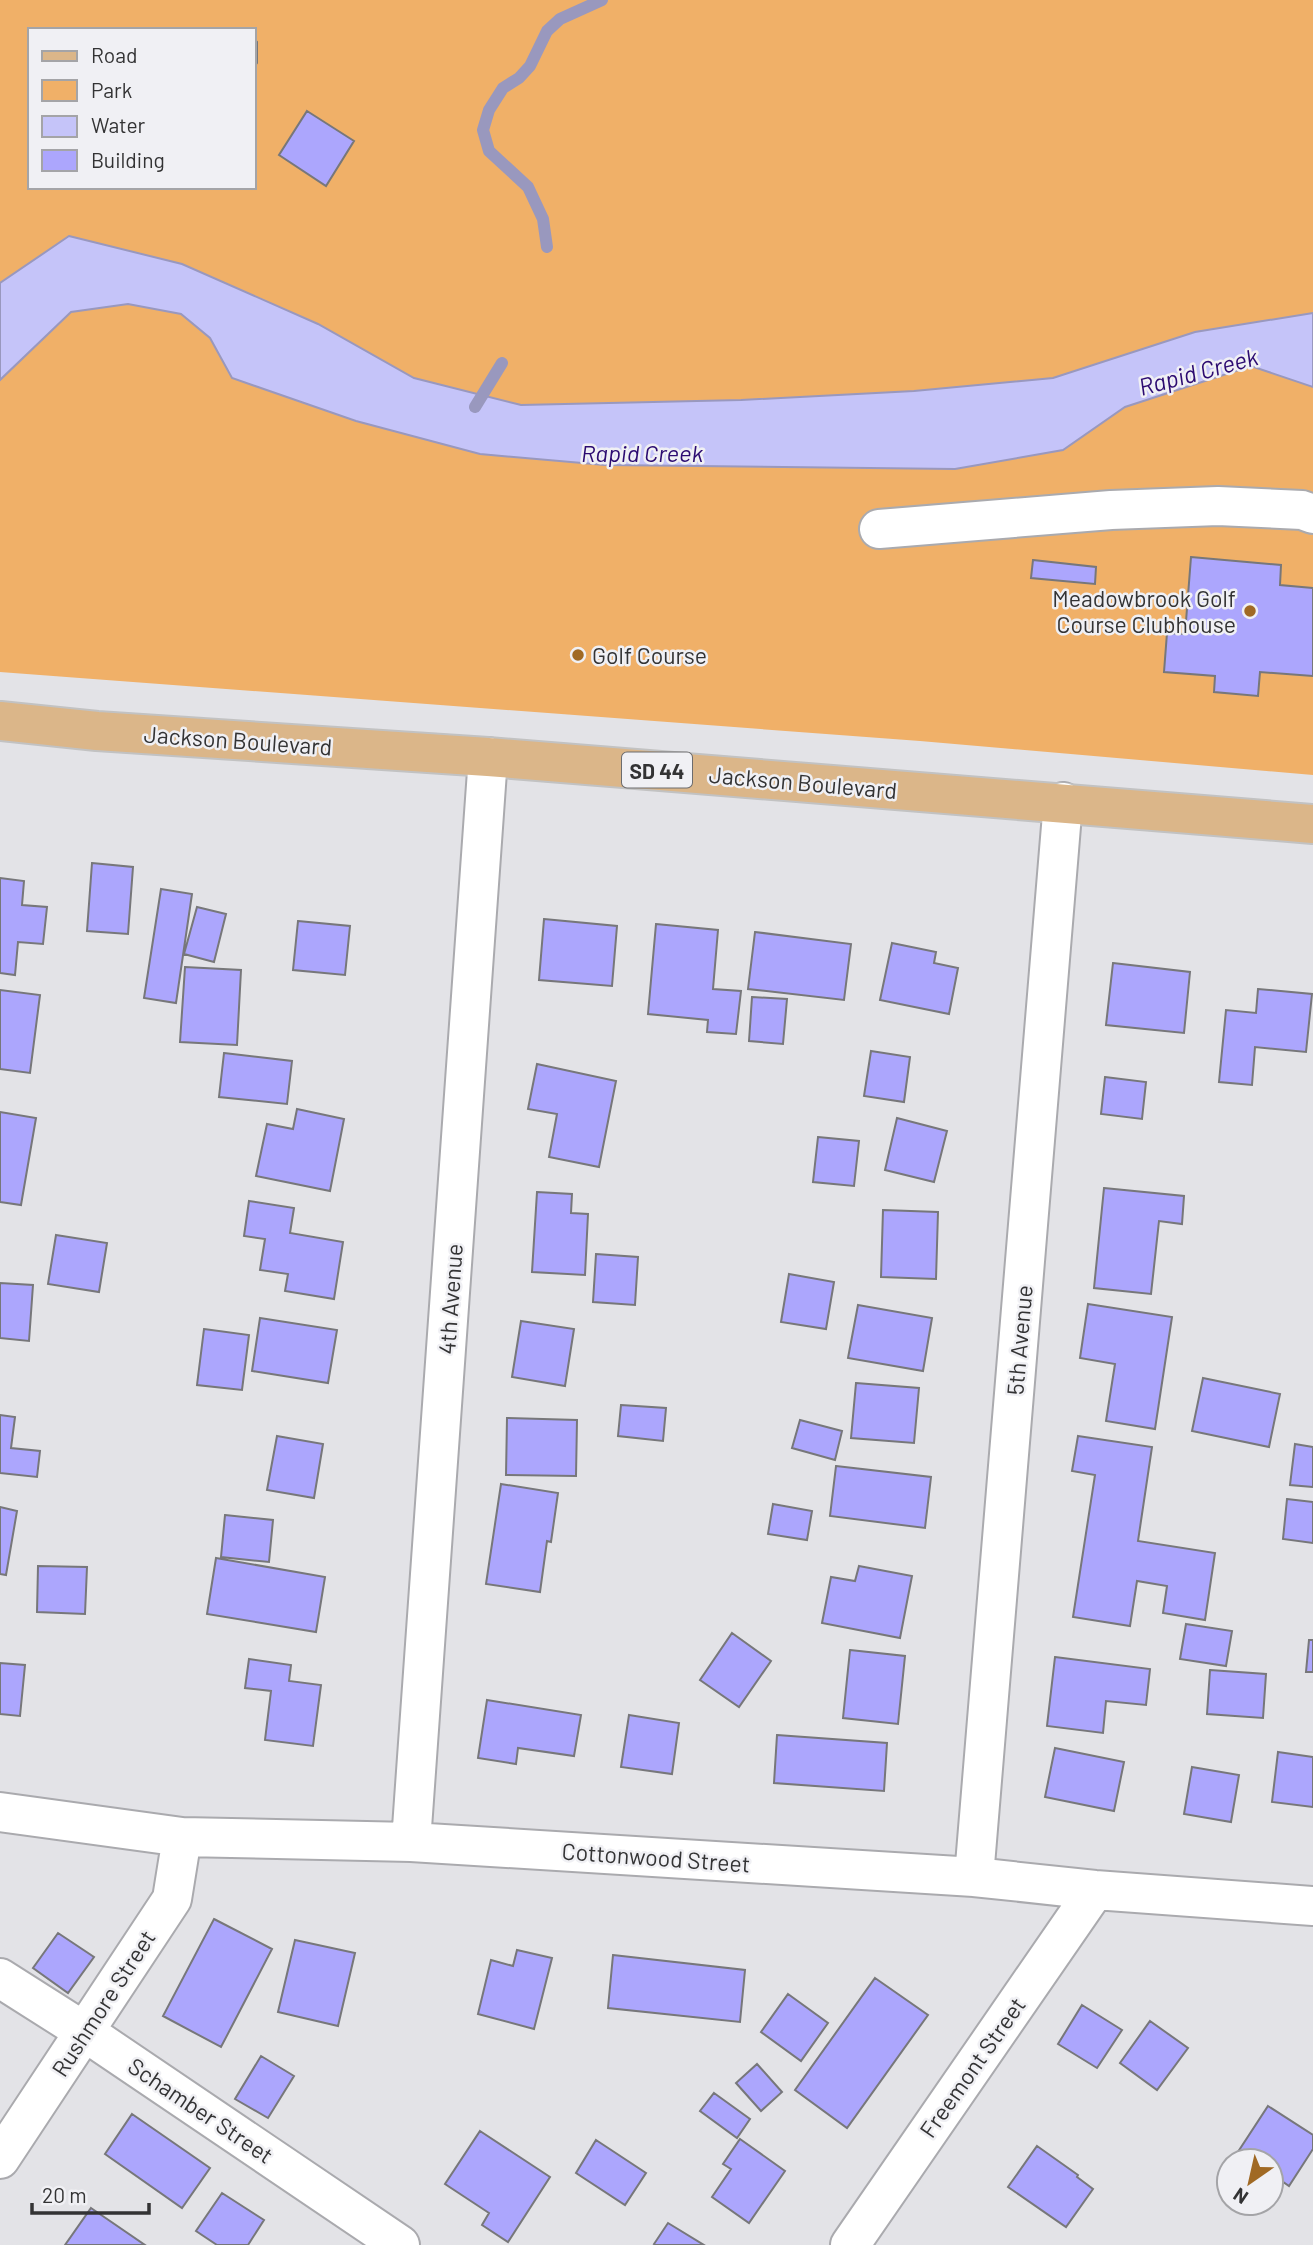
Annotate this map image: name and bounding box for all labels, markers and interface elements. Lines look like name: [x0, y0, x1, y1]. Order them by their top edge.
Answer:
legend: [28, 28, 256, 189]
text: Road: [91, 42, 137, 67]
text: Park: [91, 77, 132, 102]
text: Water: [91, 112, 146, 137]
text: Building: [91, 147, 165, 172]
water label: Rapid Creek: [1135, 341, 1261, 401]
water label: Rapid Creek: [581, 438, 703, 467]
place label: Meadowbrook Golf Course Clubhouse: [1052, 584, 1236, 638]
marker: Meadowbrook Golf Course Clubhouse: [1242, 603, 1258, 619]
place label: Golf Course: [592, 641, 707, 669]
marker: Golf Course: [570, 647, 586, 663]
street label: Jackson Boulevard: [143, 719, 333, 761]
road number: SD 44: [622, 752, 692, 788]
street label: Jackson Boulevard: [708, 760, 898, 804]
street label: 4th Avenue: [432, 1243, 468, 1355]
street label: 5th Avenue: [1000, 1284, 1038, 1396]
street label: Cottonwood Street: [561, 1836, 751, 1878]
street label: Rushmore Street: [45, 1924, 161, 2082]
street label: Freemont Street: [913, 1991, 1031, 2143]
street label: Schamber Street: [123, 2051, 279, 2169]
north arrow: [1215, 2147, 1285, 2217]
scale bar: [32, 2172, 149, 2216]
text: 20 m: [42, 2182, 87, 2207]
text: N: [1229, 2183, 1252, 2210]

